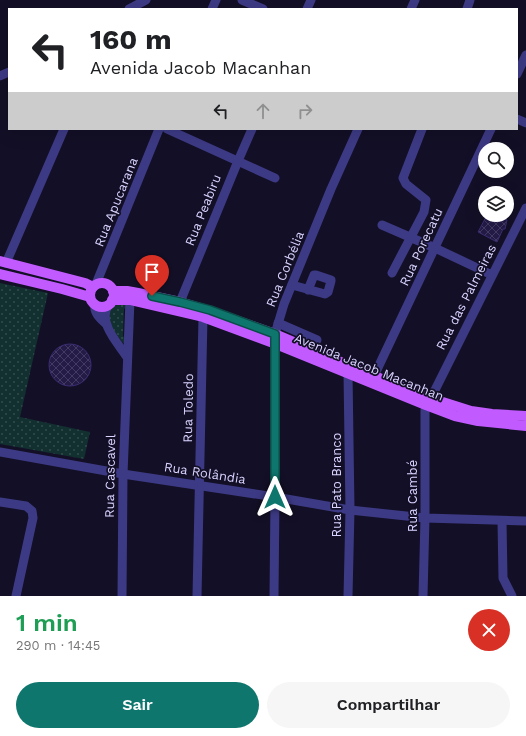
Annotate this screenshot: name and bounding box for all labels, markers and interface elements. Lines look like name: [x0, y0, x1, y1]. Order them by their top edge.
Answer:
text: 160 m: [90, 23, 172, 56]
icon: left: [24, 24, 76, 76]
text: Avenida Jacob Macanhan: [90, 57, 311, 78]
icon: left: [210, 100, 232, 122]
icon: ahead: [252, 100, 274, 122]
icon: right: [294, 100, 316, 122]
map controls: [478, 142, 514, 222]
button: search: [478, 142, 514, 178]
street label: Rua Apucarana: [91, 155, 141, 249]
street label: Rua Peabiru: [182, 172, 224, 248]
button: layers: [478, 186, 514, 222]
street label: Rua Porecatu: [396, 206, 446, 288]
street label: Rua Corbélia: [263, 228, 307, 309]
street label: Rua das Palmeiras: [433, 241, 499, 352]
pin: [135, 255, 169, 296]
icon: arrive: [141, 261, 163, 283]
street label: Avenida Jacob Macanhan: [292, 330, 446, 404]
street label: Rua Toledo: [180, 373, 196, 443]
street label: Rua Pato Branco: [329, 432, 344, 537]
street label: Rua Cascavel: [102, 434, 118, 518]
street label: Rua Rolândia: [163, 459, 248, 487]
street label: Rua Cambé: [405, 460, 420, 532]
position arrow: [254, 476, 296, 518]
text: 1 min: [16, 609, 78, 637]
button: close: [468, 609, 510, 651]
text: 290 m · 14:45: [16, 638, 100, 653]
button: Sair: [16, 682, 259, 728]
button: Compartilhar: [267, 682, 510, 728]

